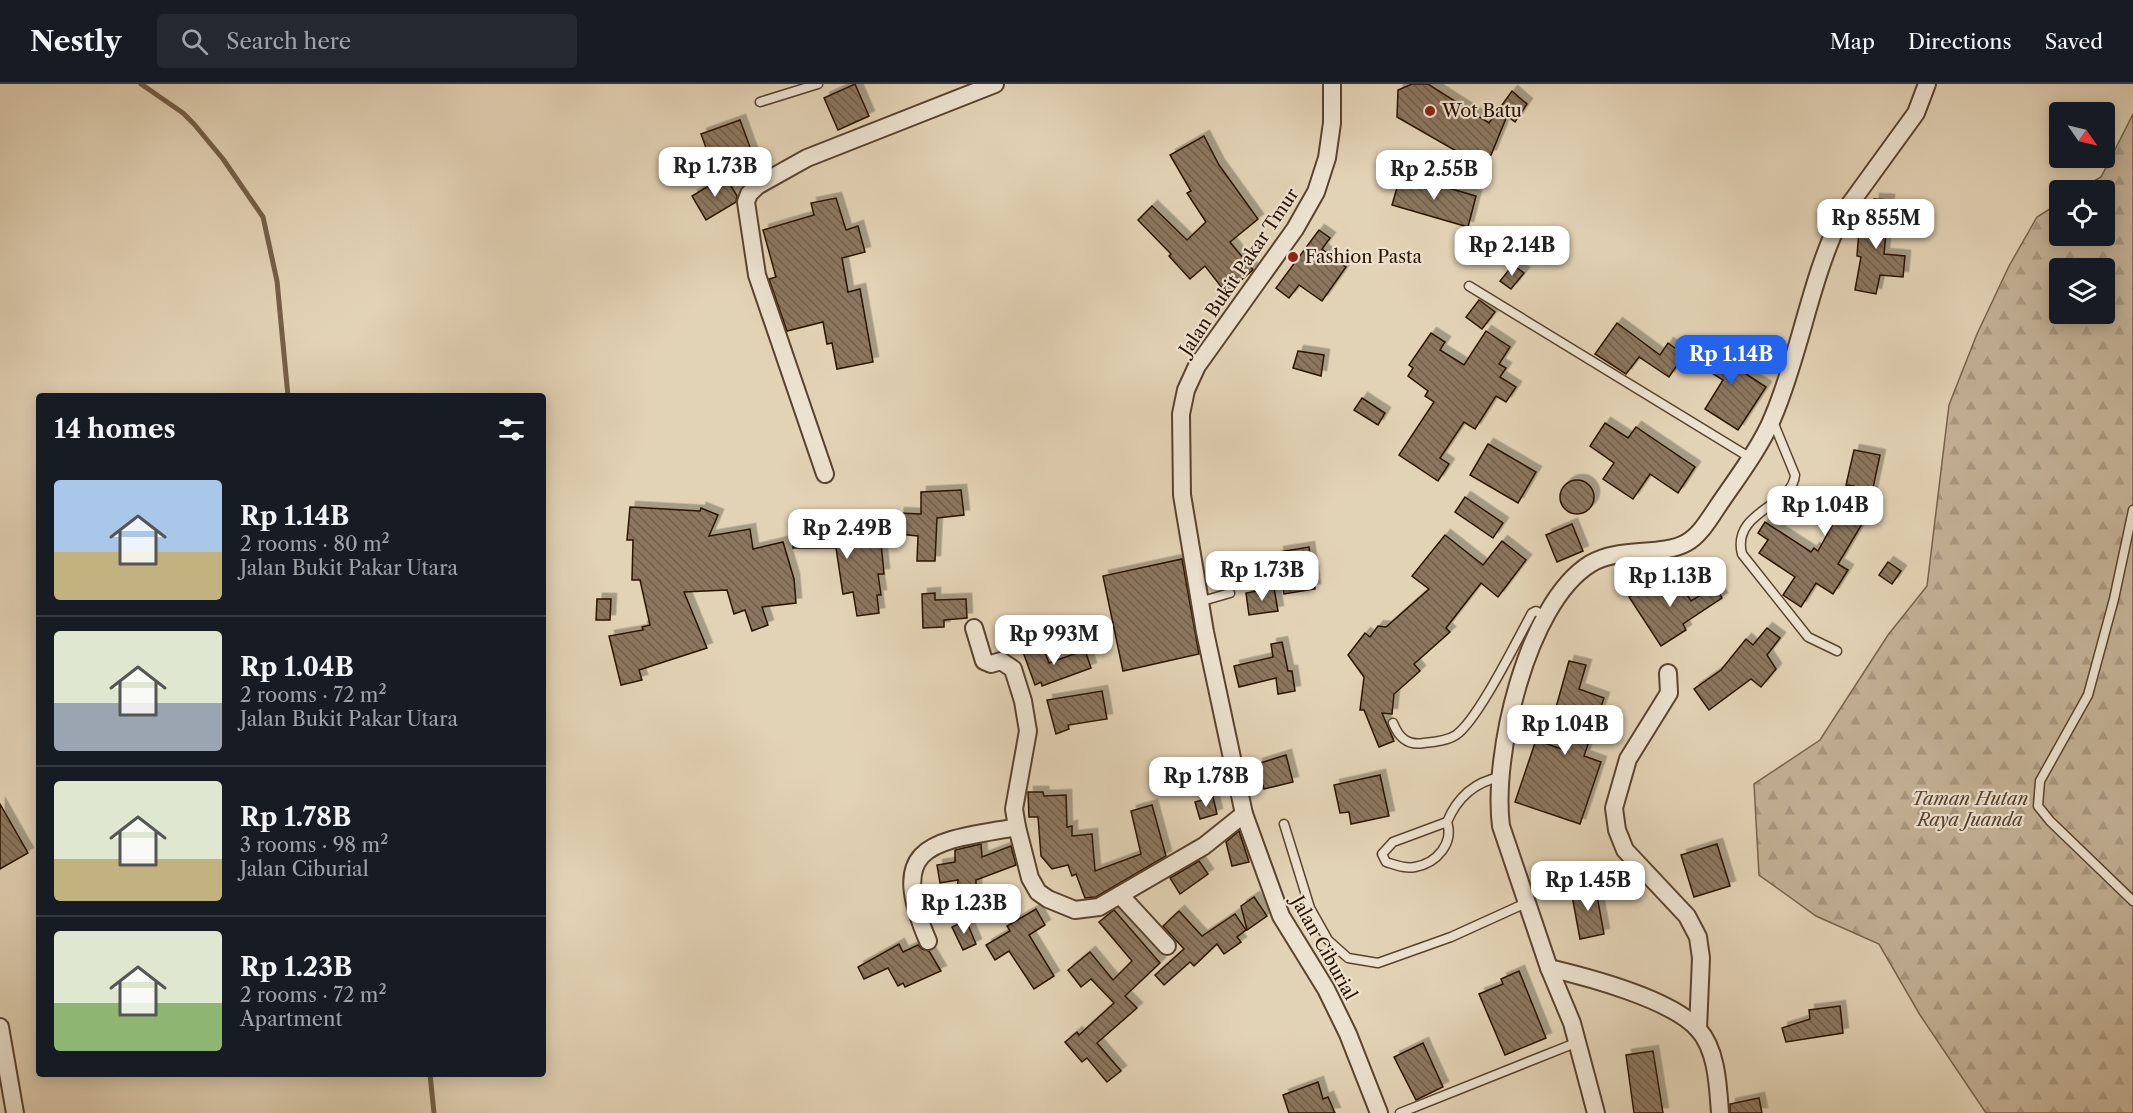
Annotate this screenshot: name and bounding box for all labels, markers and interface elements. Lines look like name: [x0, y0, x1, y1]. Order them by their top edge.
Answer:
search box: [157, 14, 577, 68]
text: Nestly: [30, 24, 121, 58]
icon: search: [178, 25, 211, 58]
text: Search here: [226, 28, 351, 55]
text: Map: [1830, 29, 1875, 54]
text: Directions: [1908, 29, 2012, 54]
text: Saved: [2045, 29, 2103, 54]
place label: Wot Batu: [1441, 100, 1522, 122]
north arrow: [2049, 102, 2115, 168]
map controls: [2049, 102, 2115, 324]
marker: Wot Batu: [1423, 104, 1437, 118]
pin: Rp 1.73B: [653, 147, 777, 198]
pin: Rp 2.55B: [1372, 150, 1496, 201]
text: Rp 1.73B: [673, 154, 757, 178]
text: Rp 2.55B: [1390, 157, 1478, 181]
button: locate: [2049, 180, 2115, 246]
street label: Jalan Bukit Pakar Tmur: [1173, 184, 1304, 362]
pin: Rp 855M: [1821, 199, 1931, 250]
text: Rp 855M: [1831, 206, 1921, 230]
pin: Rp 2.14B: [1450, 226, 1574, 277]
text: Rp 2.14B: [1469, 233, 1555, 257]
place label: Fashion Pasta: [1305, 246, 1422, 268]
marker: Fashion Pasta: [1286, 250, 1300, 264]
button: layers: [2049, 258, 2115, 324]
pin: Rp 1.14B: [1669, 335, 1793, 386]
text: Rp 1.14B: [1689, 342, 1773, 366]
text: 14 homes: [54, 413, 176, 445]
icon: filters: [495, 413, 528, 446]
pin: Rp 1.04B: [1763, 486, 1887, 537]
text: Rp 1.04B: [1781, 493, 1869, 517]
text: Rp 1.14B: [240, 500, 349, 532]
icon: home: [102, 504, 174, 576]
pin: Rp 2.49B: [785, 509, 909, 560]
text: Rp 2.49B: [802, 516, 892, 540]
text: 2 rooms · 80 m²: [240, 532, 390, 556]
pin: Rp 1.73B: [1200, 551, 1324, 602]
text: Jalan Bukit Pakar Utara: [240, 556, 458, 580]
pin: Rp 1.13B: [1608, 557, 1732, 608]
text: Rp 1.73B: [1220, 558, 1304, 582]
text: Rp 1.13B: [1628, 564, 1712, 588]
pin: Rp 993M: [999, 615, 1109, 666]
text: Rp 993M: [1009, 622, 1099, 646]
text: Rp 1.04B: [240, 651, 354, 683]
icon: home: [102, 655, 174, 727]
text: 2 rooms · 72 m²: [240, 683, 387, 707]
pin: Rp 1.04B: [1503, 705, 1627, 756]
text: Jalan Bukit Pakar Utara: [240, 707, 458, 731]
text: Rp 1.04B: [1521, 712, 1609, 736]
pin: Rp 1.78B: [1144, 757, 1268, 808]
text: Rp 1.78B: [1163, 764, 1249, 788]
park label: Taman Hutan Raya Juanda: [1912, 788, 2028, 831]
text: Rp 1.78B: [240, 801, 351, 833]
icon: home: [102, 805, 174, 877]
text: 3 rooms · 98 m²: [240, 833, 388, 857]
text: Jalan Ciburial: [240, 857, 369, 881]
pin: Rp 1.45B: [1526, 861, 1650, 912]
text: Rp 1.45B: [1545, 868, 1631, 892]
pin: Rp 1.23B: [902, 884, 1026, 935]
street label: Jalan Ciburial: [1285, 889, 1362, 1004]
text: Rp 1.23B: [921, 891, 1007, 915]
text: Rp 1.23B: [240, 951, 352, 983]
icon: home: [102, 955, 174, 1027]
text: 2 rooms · 72 m²: [240, 983, 387, 1007]
text: Apartment: [240, 1007, 343, 1031]

